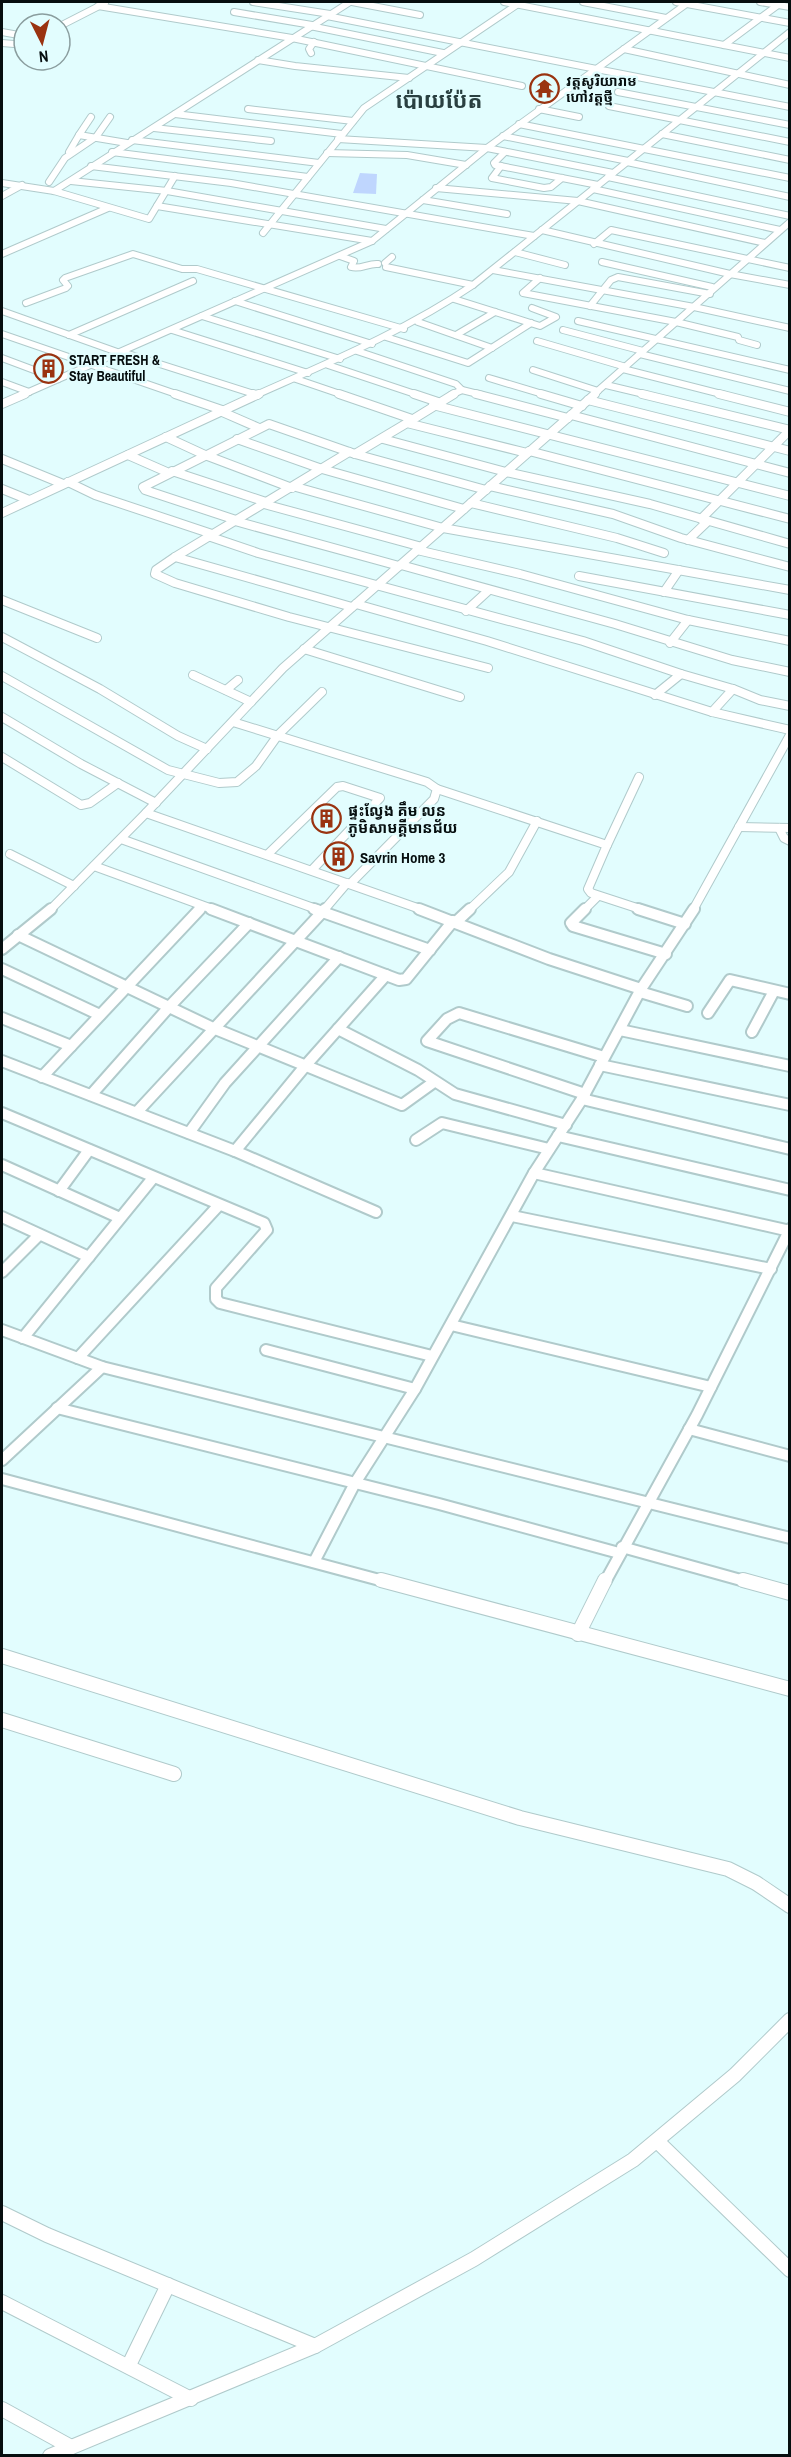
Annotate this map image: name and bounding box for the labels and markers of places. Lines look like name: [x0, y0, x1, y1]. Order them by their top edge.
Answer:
place label: វត្តសូរិយារាម ហៅវត្តថ្មី: [566, 72, 637, 106]
temple icon: វត្តសូរិយារាម ហៅវត្តថ្មី: [529, 73, 561, 105]
place label: START FRESH & Stay Beautiful: [69, 351, 161, 385]
building icon: START FRESH & Stay Beautiful: [32, 352, 64, 384]
place label: ផ្ទះល្វែង គឹម លន ភូមិសាមគ្គីមានជ័យ: [348, 800, 458, 838]
building icon: ផ្ទះល្វែង គឹម លន ភូមិសាមគ្គីមានជ័យ: [311, 803, 343, 835]
building icon: Savrin Home 3: [323, 841, 355, 873]
place label: Savrin Home 3: [360, 847, 446, 868]

